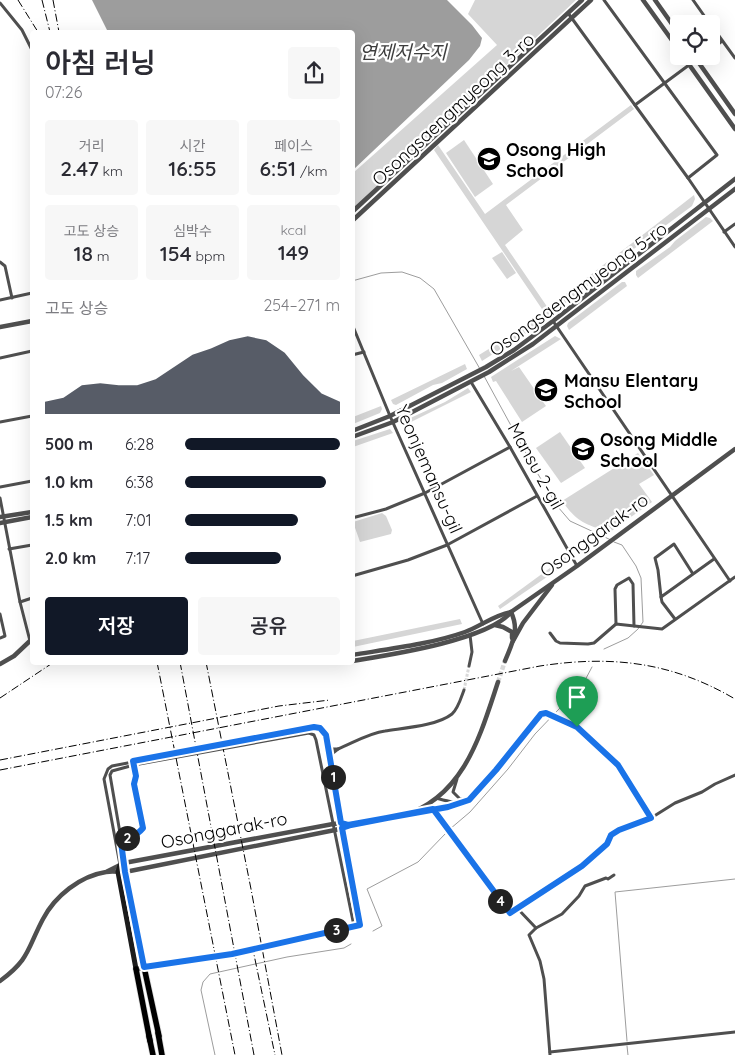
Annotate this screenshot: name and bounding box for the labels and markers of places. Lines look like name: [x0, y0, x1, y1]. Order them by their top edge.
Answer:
place label: Osong High School: [506, 138, 606, 182]
school or university icon: Osong High School: [476, 146, 502, 172]
place label: Mansu Elentary School: [564, 369, 698, 413]
school or university icon: Mansu Elentary School: [533, 377, 559, 403]
place label: Osong Middle School: [600, 428, 718, 472]
school or university icon: Osong Middle School: [570, 436, 596, 462]
pin: [556, 676, 598, 727]
pin: 1: [320, 764, 346, 790]
pin: 2: [114, 826, 140, 850]
pin: 4: [488, 888, 512, 914]
pin: 3: [324, 918, 348, 942]

